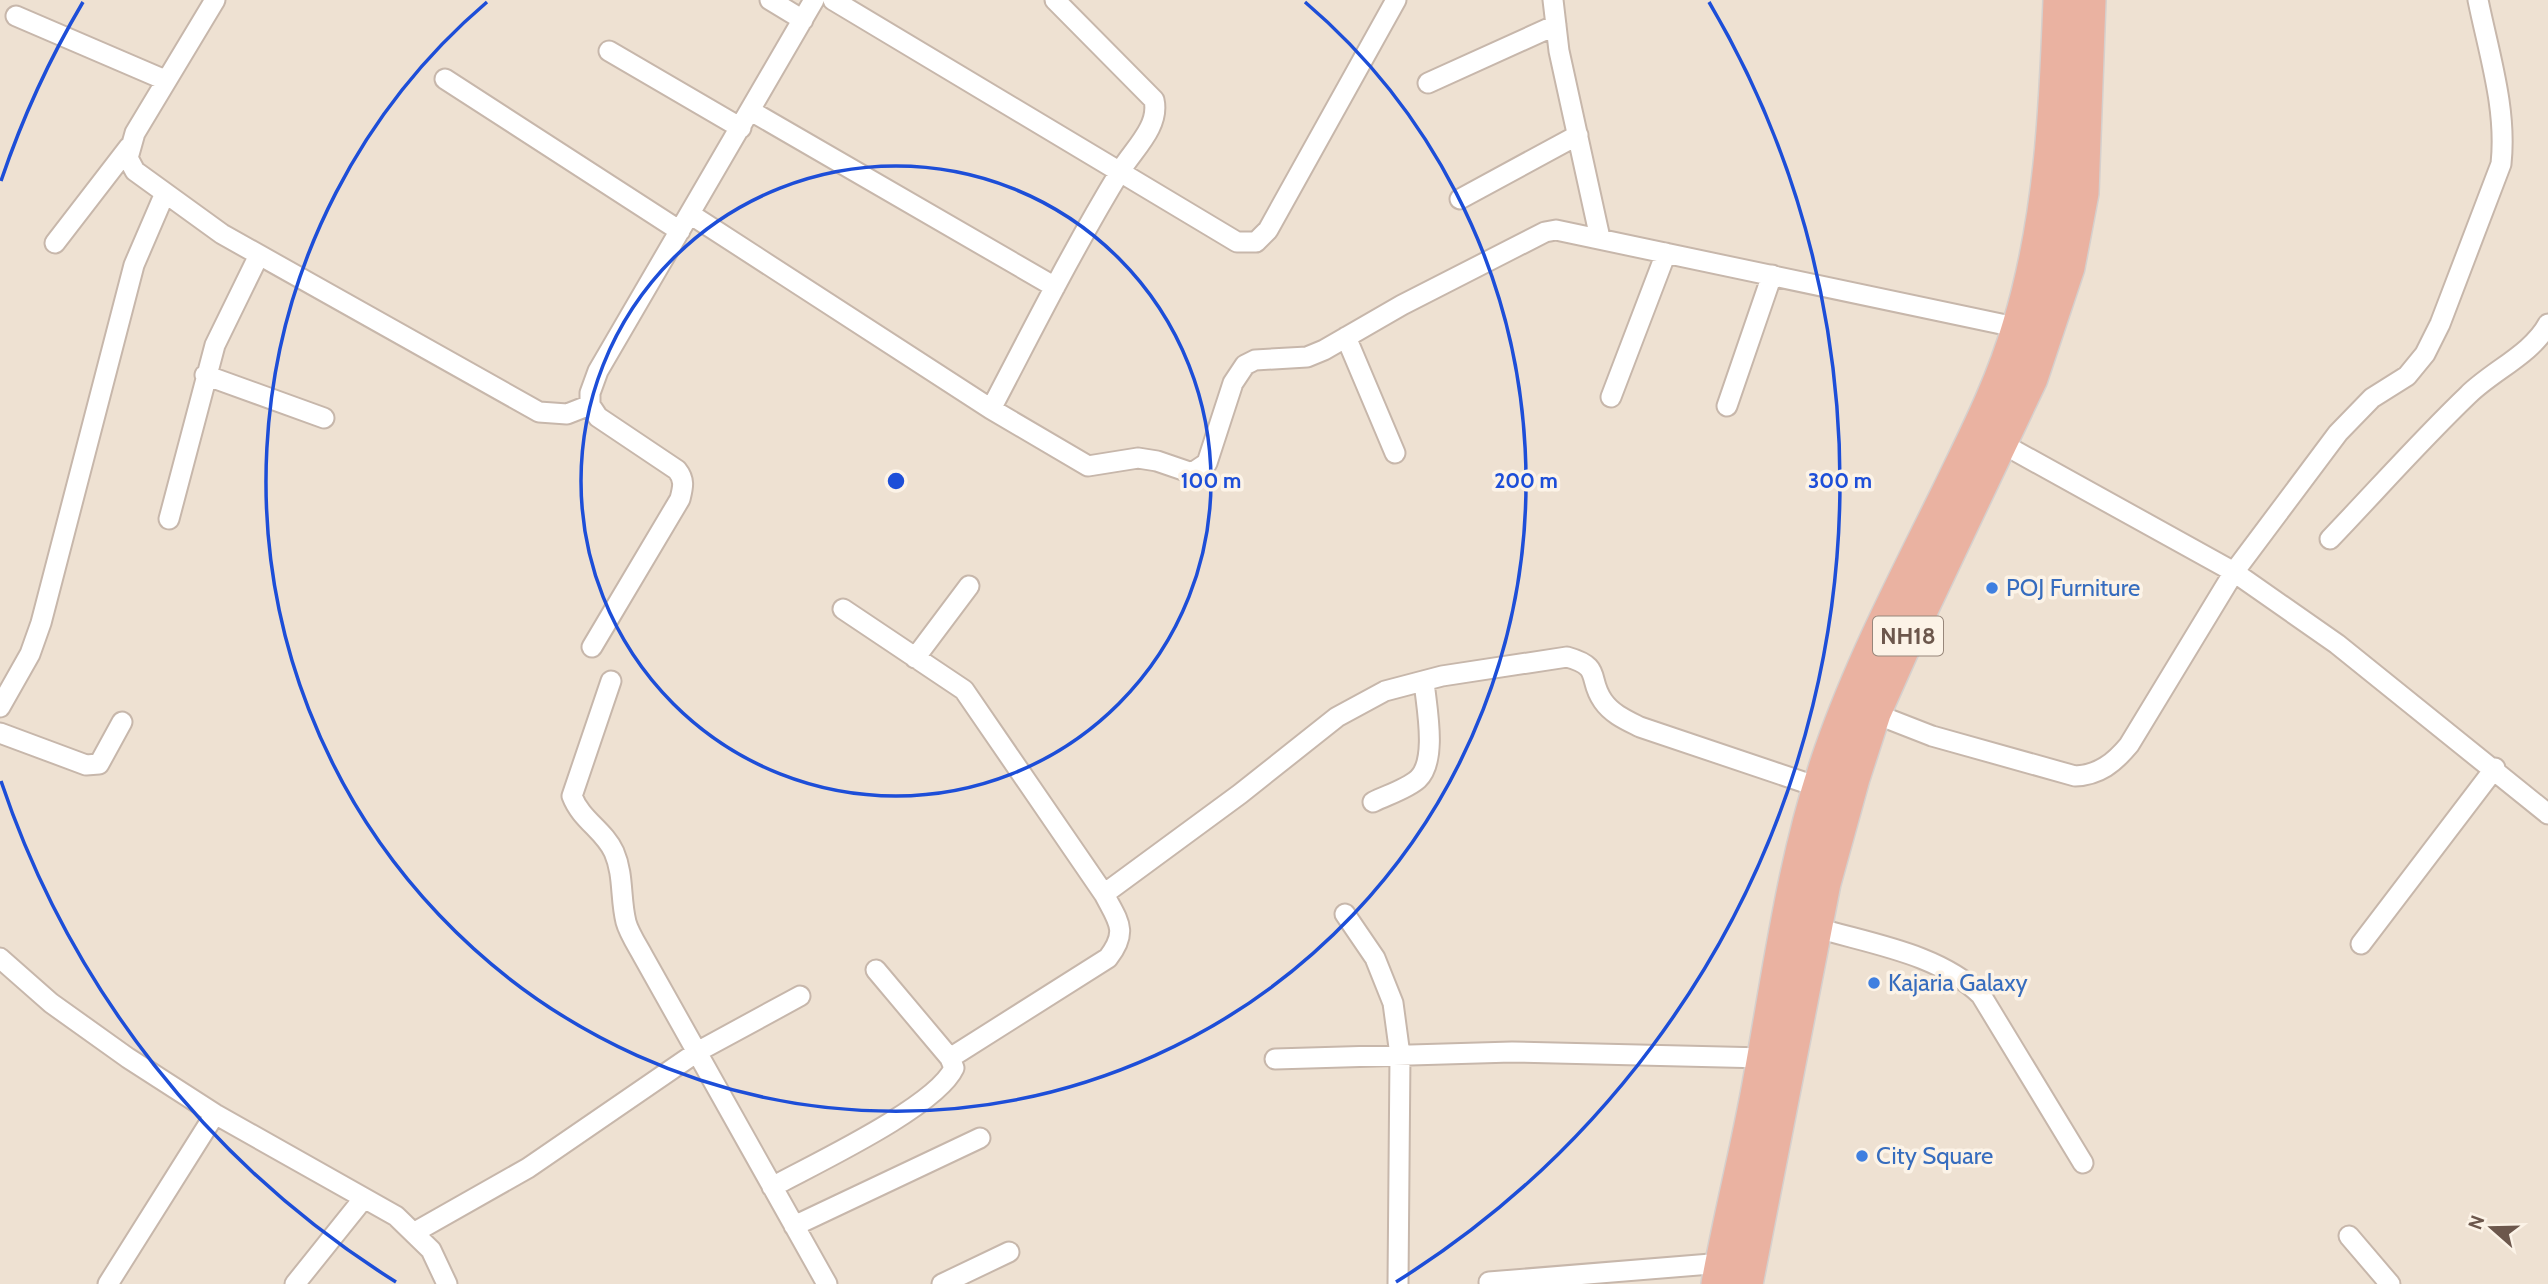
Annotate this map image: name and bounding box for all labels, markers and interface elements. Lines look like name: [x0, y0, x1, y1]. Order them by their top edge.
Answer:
text: 100 m: [1181, 468, 1241, 493]
text: 200 m: [1494, 468, 1558, 493]
text: 300 m: [1808, 468, 1872, 493]
centre of rings: [884, 469, 908, 493]
place label: POJ Furniture: [2006, 573, 2140, 602]
marker: POJ Furniture: [1984, 580, 2000, 596]
road number: NH18: [1873, 616, 1943, 656]
place label: Kajaria Galaxy: [1888, 968, 2028, 997]
marker: Kajaria Galaxy: [1866, 975, 1882, 991]
place label: City Square: [1876, 1141, 1993, 1170]
marker: City Square: [1854, 1148, 1870, 1164]
north arrow: [2457, 1193, 2527, 1263]
text: N: [2463, 1212, 2490, 1233]

